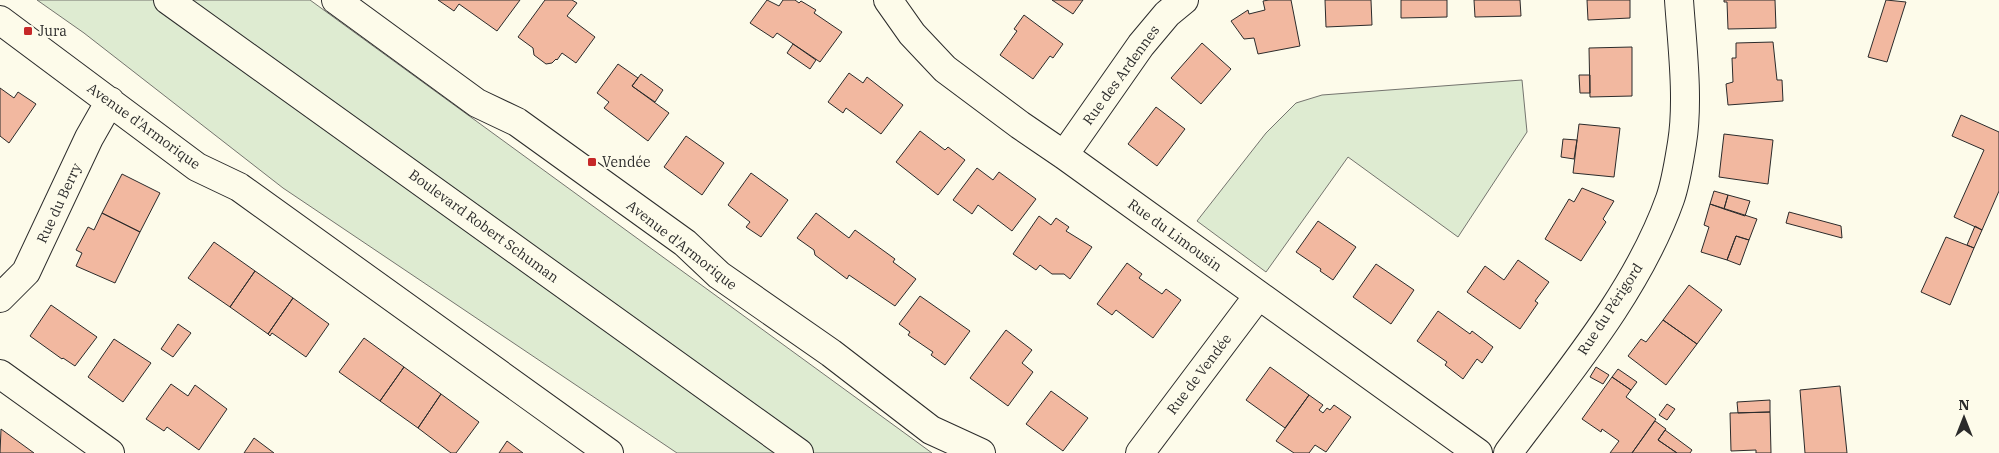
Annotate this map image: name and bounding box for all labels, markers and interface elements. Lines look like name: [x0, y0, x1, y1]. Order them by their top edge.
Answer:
street label: Rue des Ardennes: [1079, 21, 1163, 128]
place label: Jura: [38, 22, 67, 40]
marker: Jura: [22, 25, 34, 37]
street label: Avenue d'Armorique: [84, 79, 204, 173]
place label: Vendée: [602, 153, 651, 171]
marker: Vendée: [586, 156, 598, 168]
street label: Rue du Berry: [33, 160, 86, 246]
street label: Boulevard Robert Schuman: [406, 166, 563, 286]
street label: Rue du Limousin: [1124, 195, 1226, 275]
street label: Avenue d'Armorique: [623, 196, 741, 294]
street label: Rue du Périgord: [1574, 259, 1647, 358]
street label: Rue de Vendée: [1163, 330, 1235, 418]
north arrow: [1939, 393, 1989, 443]
text: N: [1958, 396, 1970, 414]

